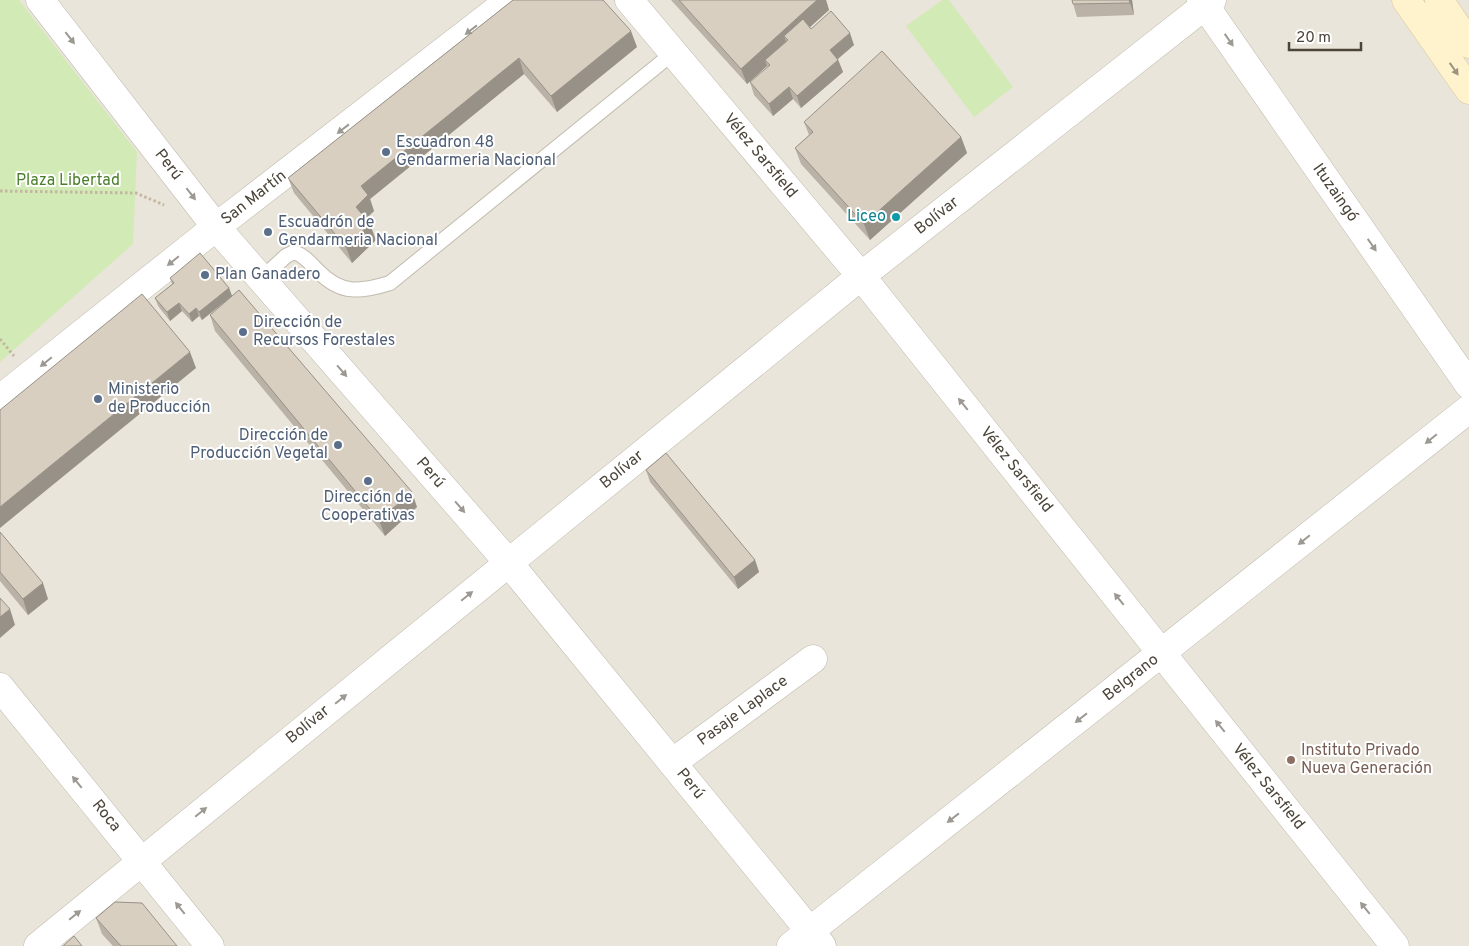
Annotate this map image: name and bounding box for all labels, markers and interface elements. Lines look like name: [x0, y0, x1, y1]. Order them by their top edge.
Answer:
scale bar: [1289, 20, 1362, 52]
one-way arrow: [465, 24, 478, 35]
text: 20 m: [1296, 29, 1331, 48]
one-way arrow: [64, 32, 75, 45]
one-way arrow: [1224, 33, 1234, 47]
one-way arrow: [1449, 62, 1459, 75]
street label: Vélez Sarsfield: [719, 109, 801, 203]
one-way arrow: [336, 124, 350, 134]
place label: Escuadron 48 Gendarmeria Nacional: [396, 133, 556, 171]
street label: Perú: [150, 145, 186, 185]
marker: Escuadron 48 Gendarmeria Nacional: [380, 146, 392, 158]
street label: Ituzaingó: [1308, 160, 1362, 226]
street label: San Martín: [217, 166, 291, 230]
park label: Plaza Libertad: [16, 171, 120, 191]
one-way arrow: [186, 187, 196, 201]
street label: Bolívar: [911, 193, 963, 239]
place label: Liceo: [847, 207, 886, 227]
marker: Liceo: [890, 211, 902, 223]
place label: Escuadrón de Gendarmeria Nacional: [278, 213, 438, 251]
marker: Escuadrón de Gendarmeria Nacional: [262, 226, 274, 238]
one-way arrow: [1367, 239, 1377, 252]
one-way arrow: [166, 256, 180, 266]
place label: Plan Ganadero: [215, 265, 321, 285]
marker: Plan Ganadero: [199, 269, 211, 281]
place label: Dirección de Recursos Forestales: [253, 313, 395, 351]
marker: Dirección de Recursos Forestales: [237, 326, 249, 338]
one-way arrow: [40, 357, 53, 368]
one-way arrow: [336, 365, 347, 378]
place label: Ministerio de Producción: [108, 380, 211, 418]
marker: Ministerio de Producción: [92, 393, 104, 405]
one-way arrow: [957, 397, 968, 410]
street label: Vélez Sarsfield: [975, 423, 1057, 517]
place label: Dirección de Producción Vegetal: [190, 426, 328, 464]
one-way arrow: [1424, 434, 1438, 444]
marker: Dirección de Producción Vegetal: [332, 439, 344, 451]
street label: Bolívar: [596, 446, 648, 494]
street label: Perú: [411, 454, 449, 492]
marker: Dirección de Cooperativas: [362, 475, 374, 487]
place label: Dirección de Cooperativas: [321, 488, 415, 526]
one-way arrow: [454, 501, 465, 514]
one-way arrow: [1298, 535, 1311, 546]
one-way arrow: [460, 590, 473, 601]
one-way arrow: [1113, 593, 1124, 606]
street label: Belgrano: [1099, 650, 1163, 706]
street label: Pasaje Laplace: [694, 671, 792, 751]
one-way arrow: [334, 693, 347, 704]
street label: Bolívar: [282, 701, 334, 749]
one-way arrow: [1074, 712, 1087, 723]
one-way arrow: [1215, 720, 1226, 733]
street label: Vélez Sarsfield: [1227, 740, 1309, 834]
place label: Instituto Privado Nueva Generación: [1301, 741, 1432, 779]
marker: Instituto Privado Nueva Generación: [1285, 754, 1297, 766]
street label: Perú: [672, 765, 708, 803]
one-way arrow: [72, 776, 83, 789]
street label: Roca: [87, 796, 125, 836]
one-way arrow: [194, 807, 207, 818]
one-way arrow: [947, 813, 960, 824]
one-way arrow: [1360, 901, 1370, 915]
one-way arrow: [174, 902, 185, 915]
one-way arrow: [69, 910, 82, 921]

